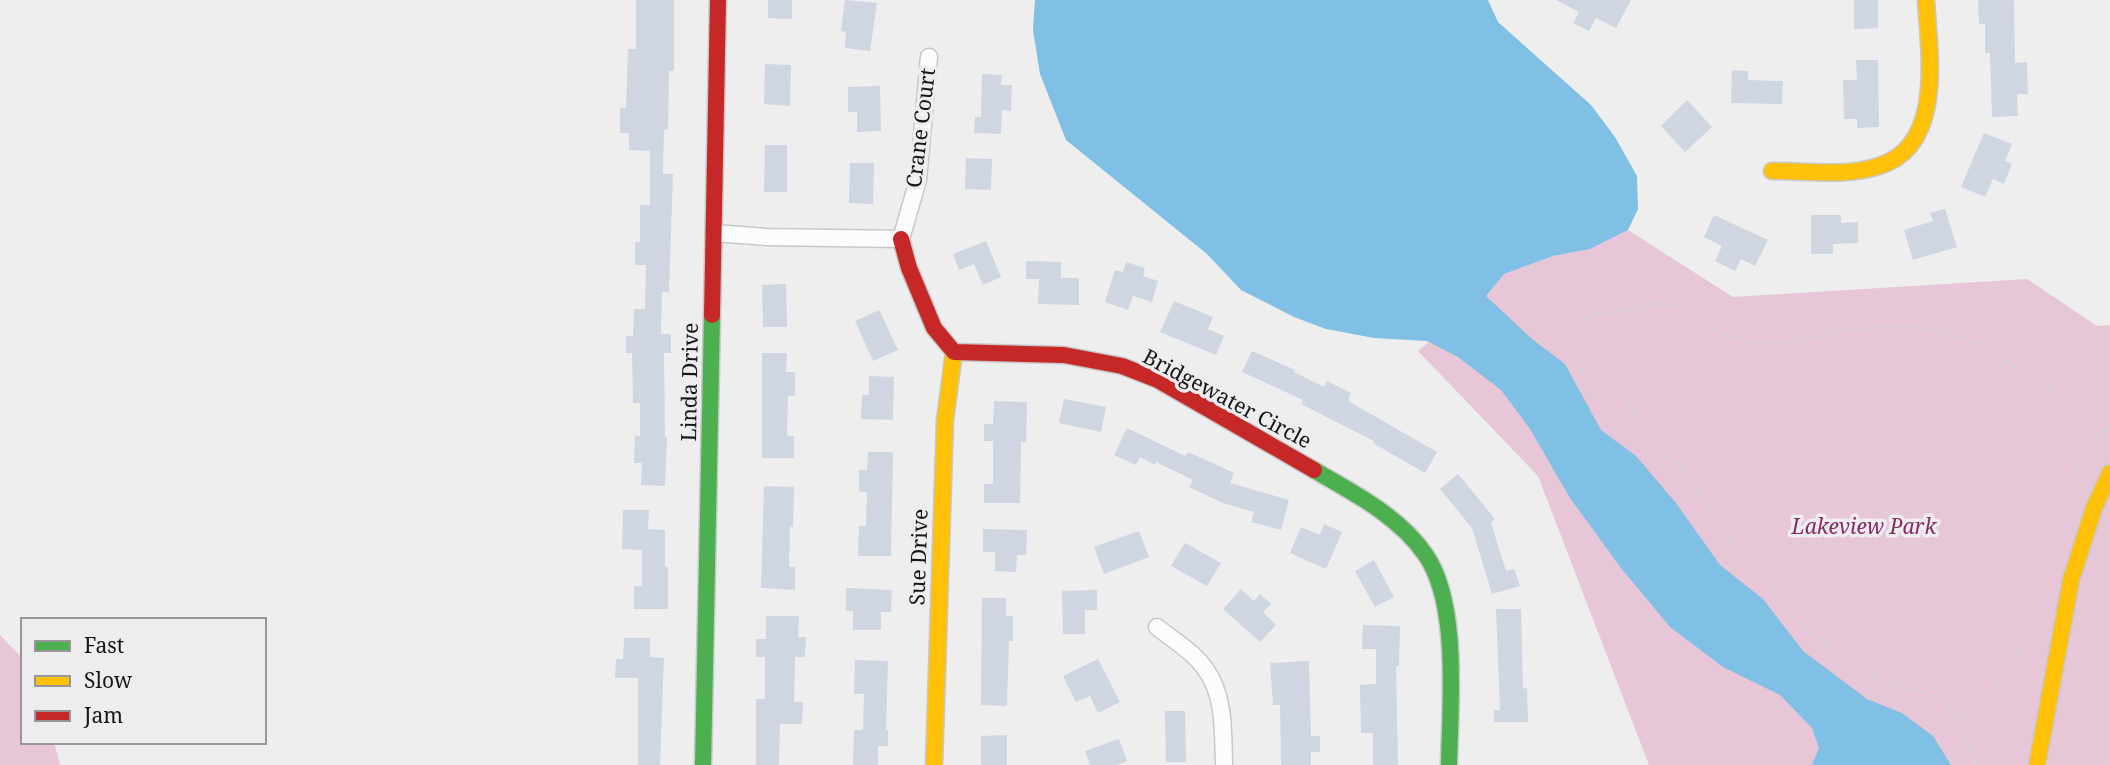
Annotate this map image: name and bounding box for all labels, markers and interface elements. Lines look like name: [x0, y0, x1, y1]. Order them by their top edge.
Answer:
street label: Crane Court: [899, 67, 941, 189]
street label: Linda Drive: [674, 322, 704, 442]
street label: Bridgewater Circle: [1138, 342, 1317, 454]
street label: Sue Drive: [902, 508, 934, 606]
park label: Lakeview Park: [1791, 512, 1937, 540]
legend: [21, 618, 266, 744]
text: Fast: [84, 631, 124, 659]
text: Slow: [84, 666, 133, 694]
text: Jam: [83, 701, 123, 729]

